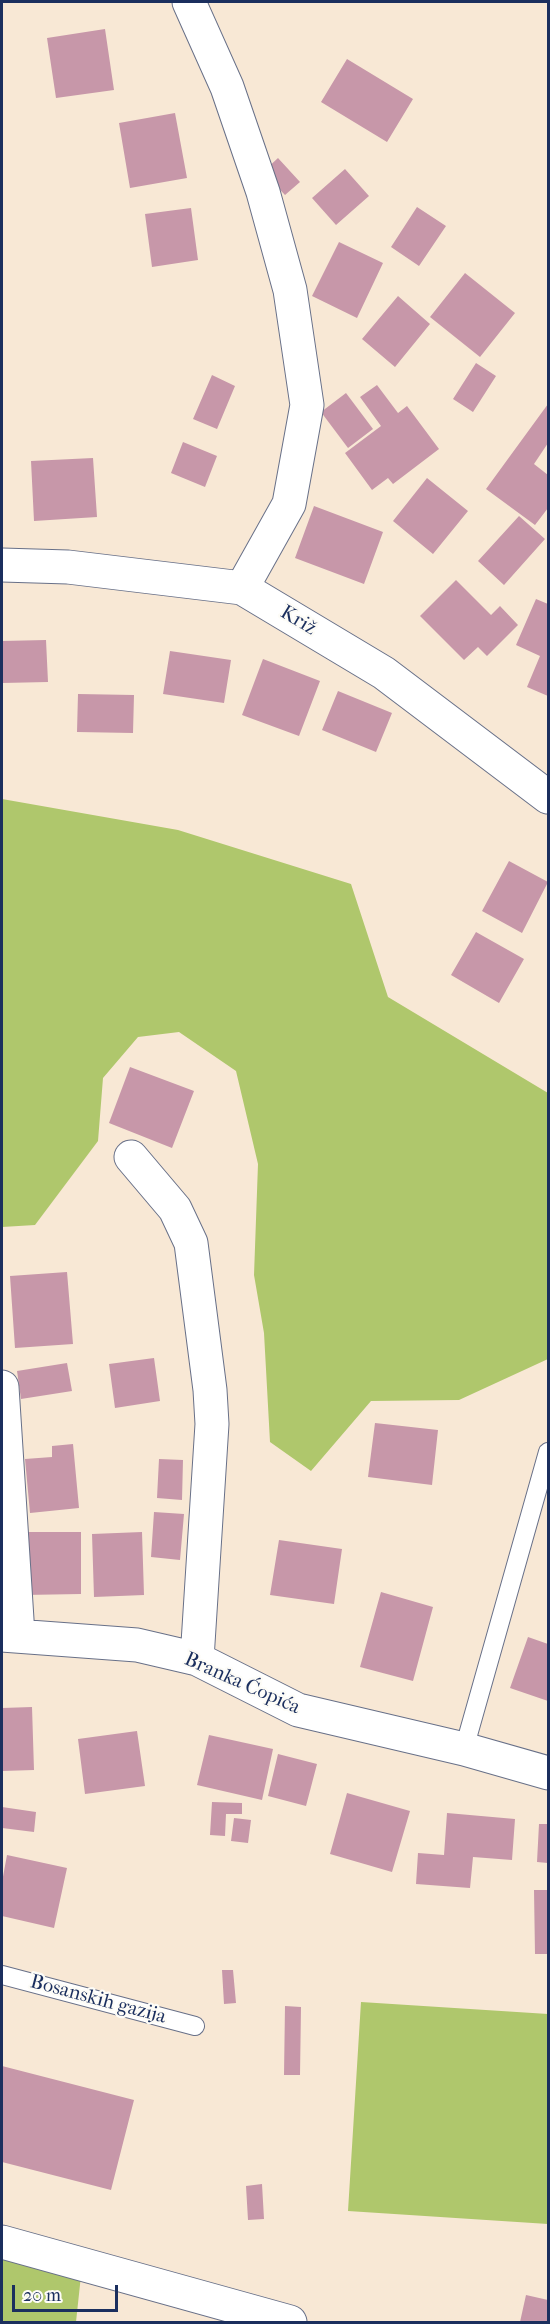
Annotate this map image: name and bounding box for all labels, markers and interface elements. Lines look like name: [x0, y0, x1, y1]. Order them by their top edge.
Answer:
street label: Križ: [276, 601, 320, 641]
street label: Branka Ćopića: [180, 1648, 304, 1720]
street label: Bosanskih gazija: [28, 1970, 168, 2030]
scale bar: [15, 2273, 122, 2311]
text: 20 m: [23, 2285, 61, 2306]

